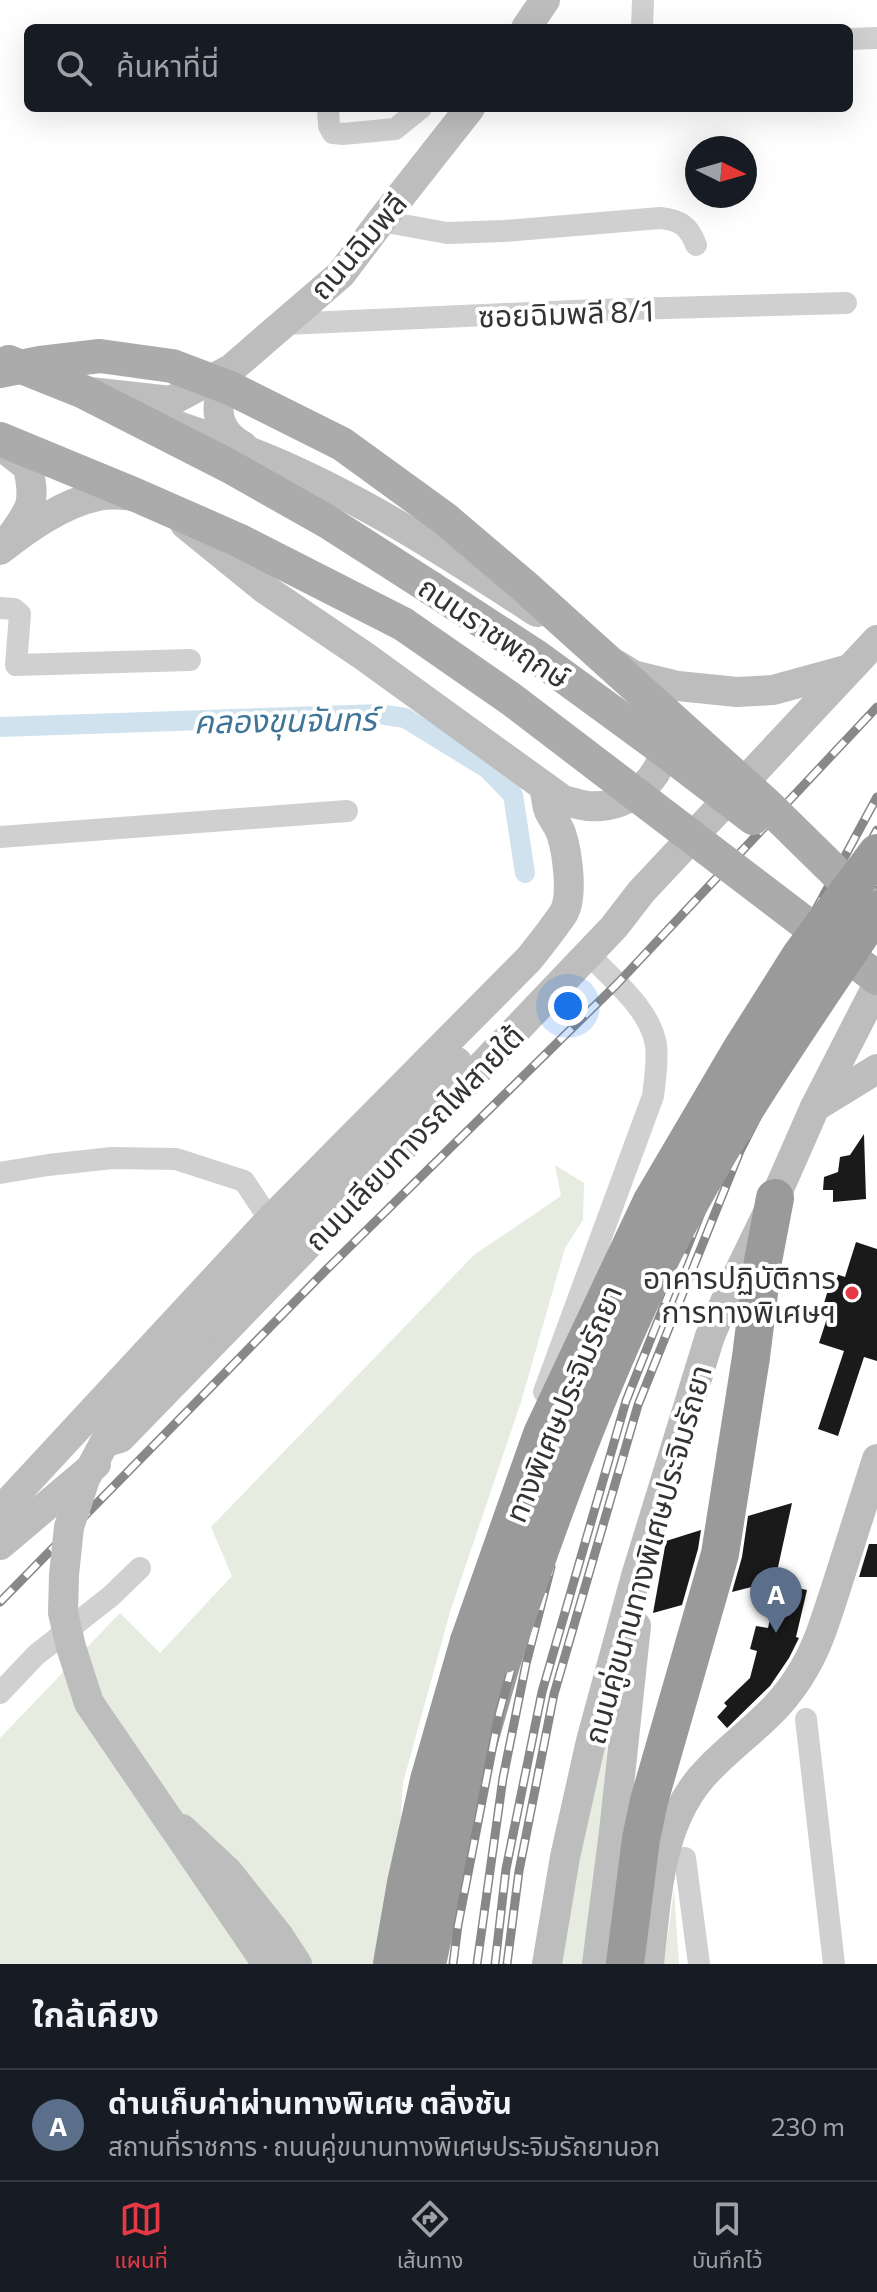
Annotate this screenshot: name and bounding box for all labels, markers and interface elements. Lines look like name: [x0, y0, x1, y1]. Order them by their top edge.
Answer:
search box: [24, 24, 853, 112]
icon: search: [52, 46, 96, 90]
text: ค้นหาที่นี่: [116, 46, 219, 83]
north arrow: [685, 136, 757, 208]
street label: ถนนฉิมพลี: [301, 184, 413, 306]
street label: ซอยฉิมพลี 8/1: [478, 290, 654, 334]
street label: ถนนราชพฤกษ์: [412, 567, 578, 695]
water label: คลองขุนจันทร์: [193, 697, 384, 743]
your location: [548, 986, 588, 1026]
street label: ถนนเลียบทางรถไฟสายใต้: [296, 1016, 530, 1258]
place label: อาคารปฏิบัติการ การทางพิเศษฯ: [643, 1258, 836, 1329]
street label: ทางพิเศษประจิมรัถยา: [495, 1279, 629, 1527]
marker: อาคารปฏิบัติการ การทางพิเศษฯ: [843, 1284, 861, 1302]
street label: ถนนคู่ขนานทางพิเศษประจิมรัถยา: [574, 1360, 720, 1748]
pin: A: [750, 1567, 802, 1633]
text: ใกล้เคียง: [32, 1992, 159, 2034]
text: ด่านเก็บค่าผ่านทางพิเศษ ตลิ่งชัน: [108, 2083, 512, 2120]
text: A: [49, 2110, 67, 2141]
text: 230 m: [771, 2110, 845, 2141]
text: สถานที่ราชการ · ถนนคู่ขนานทางพิเศษประจิมรัถยานอก: [108, 2130, 660, 2161]
tab: แผนที่: [114, 2197, 168, 2278]
tab: เส้นทาง: [397, 2197, 463, 2278]
tab: บันทึกไว้: [692, 2197, 763, 2278]

